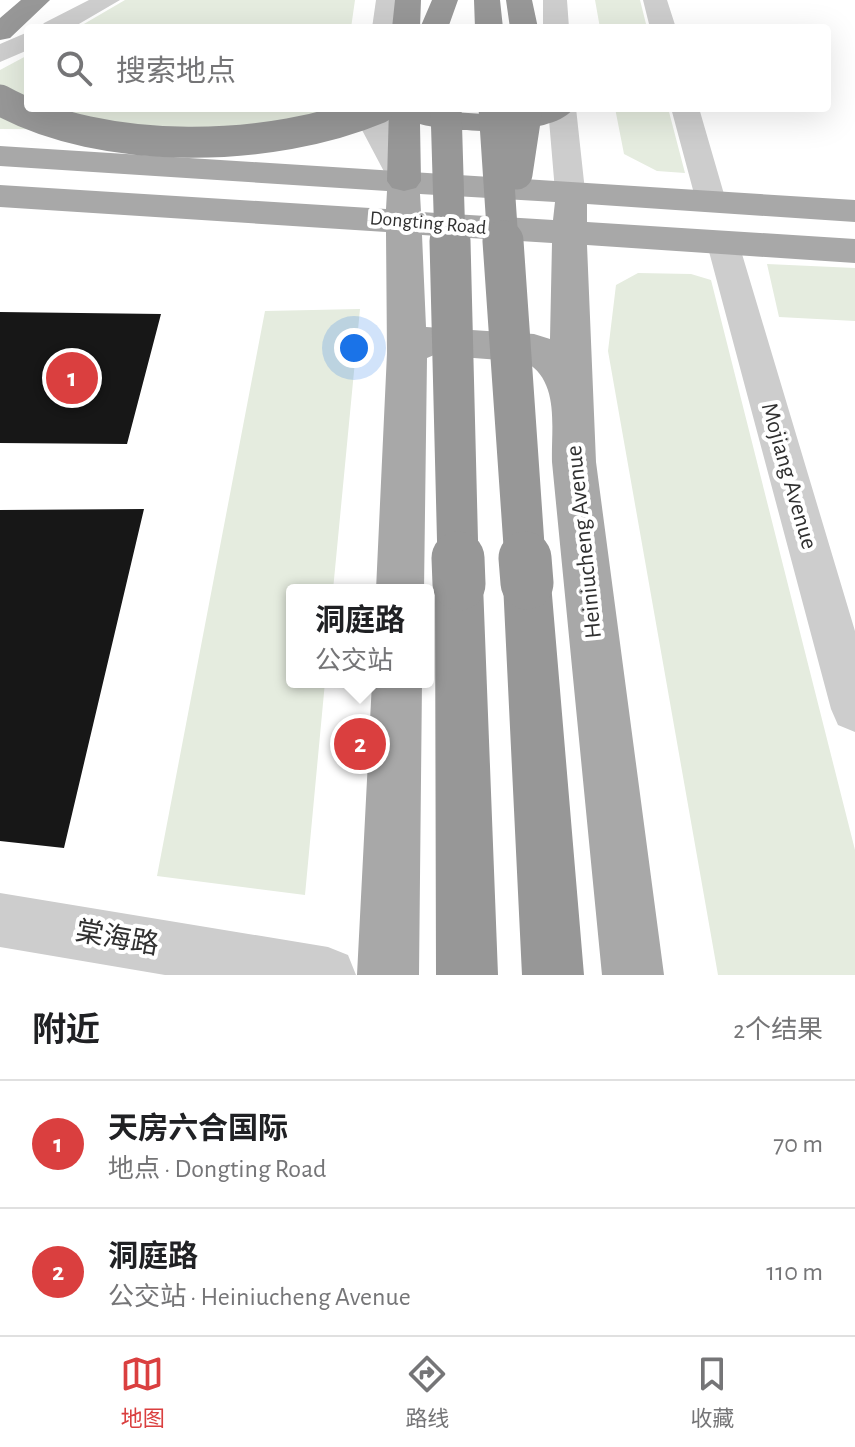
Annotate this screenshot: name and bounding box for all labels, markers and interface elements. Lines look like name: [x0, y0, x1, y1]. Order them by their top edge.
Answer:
search box: [24, 24, 831, 112]
icon: search: [52, 46, 96, 90]
text: 搜索地点: [116, 57, 236, 87]
street label: Dongting Road: [369, 208, 487, 238]
your location: [334, 328, 374, 368]
pin: 1: [46, 348, 98, 408]
street label: Mojiang Avenue: [757, 400, 821, 552]
street label: Heiniucheng Avenue: [562, 444, 606, 640]
popup: [286, 584, 434, 688]
text: 洞庭路: [315, 606, 405, 636]
text: 公交站: [315, 648, 393, 674]
pin: 2: [334, 714, 386, 774]
street label: 棠海路: [73, 916, 161, 960]
text: 附近: [32, 1014, 100, 1048]
text: 2个结果: [733, 1017, 823, 1043]
text: 天房六合国际: [108, 1114, 288, 1144]
text: 1: [53, 1131, 63, 1157]
text: 70 m: [773, 1131, 823, 1157]
text: 地点 · Dongting Road: [108, 1156, 327, 1182]
text: 洞庭路: [108, 1242, 198, 1272]
text: 2: [52, 1259, 64, 1285]
text: 110 m: [766, 1259, 823, 1285]
text: 公交站 · Heiniucheng Avenue: [108, 1284, 411, 1310]
tab: 地图: [120, 1352, 165, 1432]
tab: 路线: [405, 1352, 450, 1432]
tab: 收藏: [690, 1352, 735, 1432]

